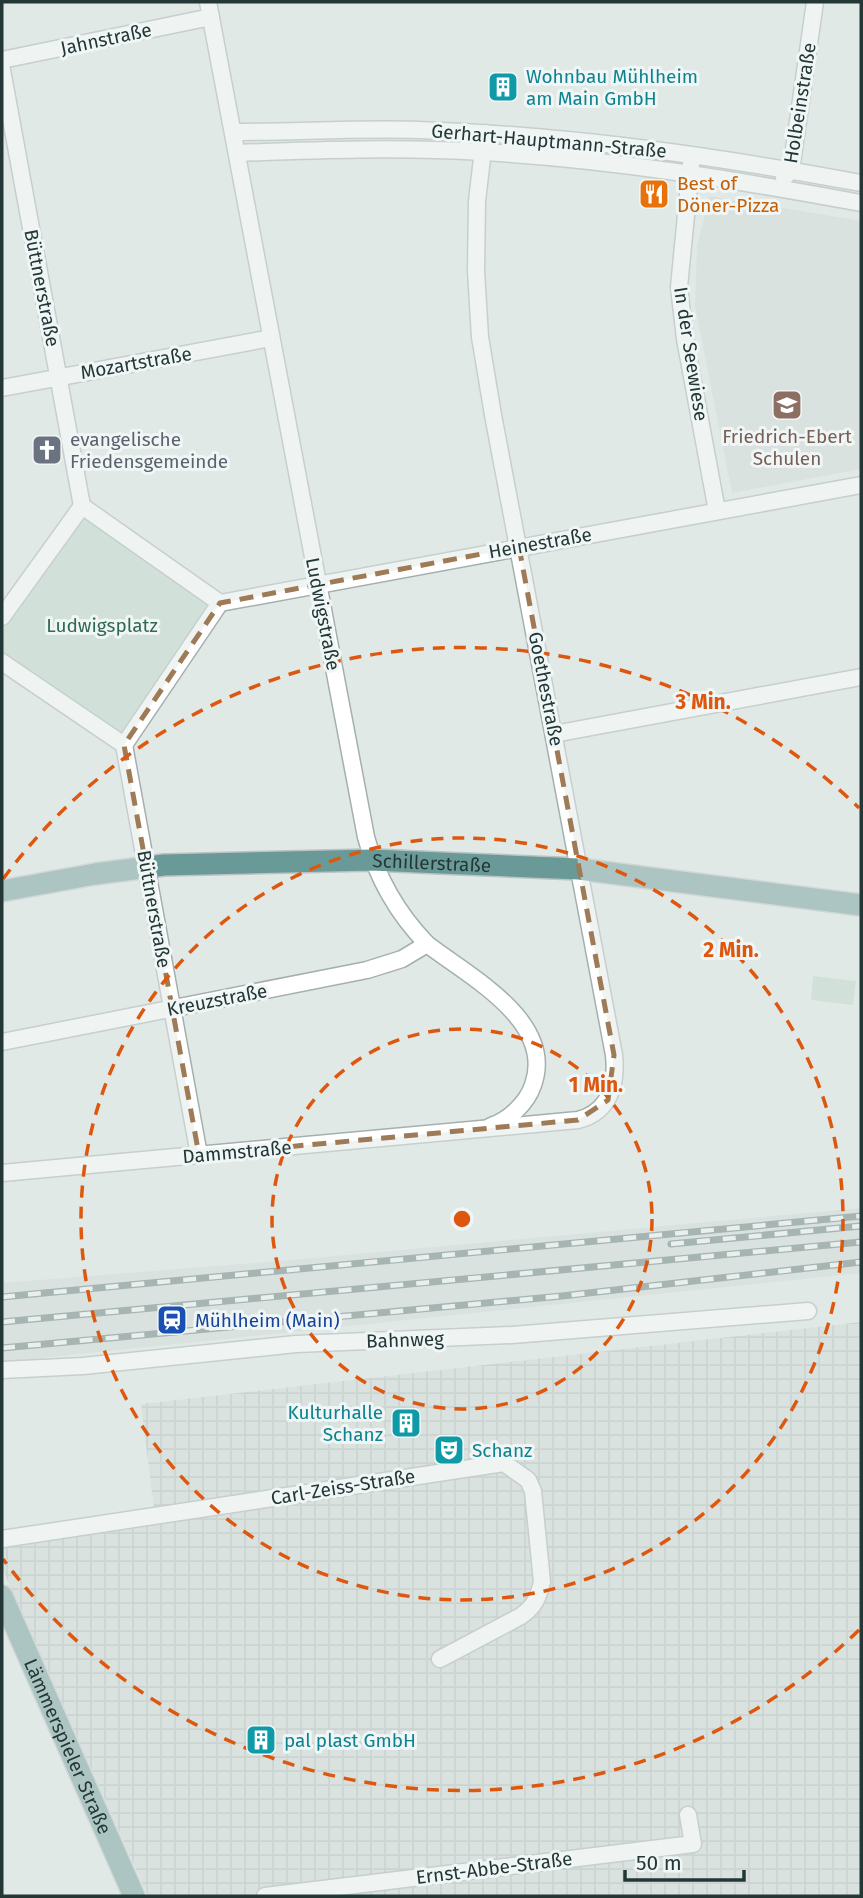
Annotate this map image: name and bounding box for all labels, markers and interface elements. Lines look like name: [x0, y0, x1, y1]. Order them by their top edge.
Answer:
street label: Jahnstraße: [58, 18, 154, 60]
street label: Holbeinstraße: [779, 41, 821, 165]
place label: Wohnbau Mühlheim am Main GmbH: [526, 65, 698, 110]
building icon: Wohnbau Mühlheim am Main GmbH: [486, 70, 520, 104]
street label: Gerhart-Hauptmann-Straße: [430, 119, 668, 163]
place label: Best of Döner-Pizza: [677, 172, 779, 217]
restaurant icon: Best of Döner-Pizza: [637, 177, 671, 211]
street label: Büttnerstraße: [19, 227, 65, 349]
street label: In der Seewiese: [669, 285, 713, 423]
street label: Mozartstraße: [79, 342, 193, 384]
school or university icon: Friedrich-Ebert Schulen: [770, 388, 804, 422]
place label: Friedrich-Ebert Schulen: [722, 425, 852, 470]
place label: evangelische Friedensgemeinde: [70, 428, 228, 473]
church icon: evangelische Friedensgemeinde: [30, 433, 64, 467]
street label: Heinestraße: [487, 523, 593, 563]
street label: Ludwigstraße: [301, 556, 345, 672]
park label: Ludwigsplatz: [46, 614, 158, 637]
street label: Goethestraße: [524, 630, 568, 748]
text: 3 Min.: [674, 689, 731, 715]
street label: Büttnerstraße: [132, 848, 176, 970]
street label: Schillerstraße: [372, 849, 492, 877]
text: 2 Min.: [703, 937, 759, 963]
street label: Kreuzstraße: [165, 979, 269, 1021]
text: 1 Min.: [569, 1072, 623, 1098]
street label: Dammstraße: [182, 1136, 292, 1168]
centre of rings: [450, 1207, 474, 1231]
station icon: Mühlheim (Main): [155, 1303, 189, 1337]
place label: Mühlheim (Main): [195, 1309, 340, 1332]
street label: Bahnweg: [366, 1327, 445, 1353]
place label: Kulturhalle Schanz: [287, 1401, 383, 1446]
building icon: Kulturhalle Schanz: [389, 1406, 423, 1440]
theatre icon: Schanz: [432, 1433, 466, 1467]
place label: Schanz: [472, 1439, 532, 1462]
street label: Carl-Zeiss-Straße: [269, 1464, 417, 1510]
street label: Lämmerspieler Straße: [19, 1655, 117, 1838]
building icon: pal plast GmbH: [244, 1723, 278, 1757]
place label: pal plast GmbH: [284, 1729, 416, 1752]
scale bar: [625, 1839, 744, 1883]
street label: Ernst-Abbe-Straße: [414, 1847, 574, 1889]
text: 50 m: [636, 1850, 682, 1876]

